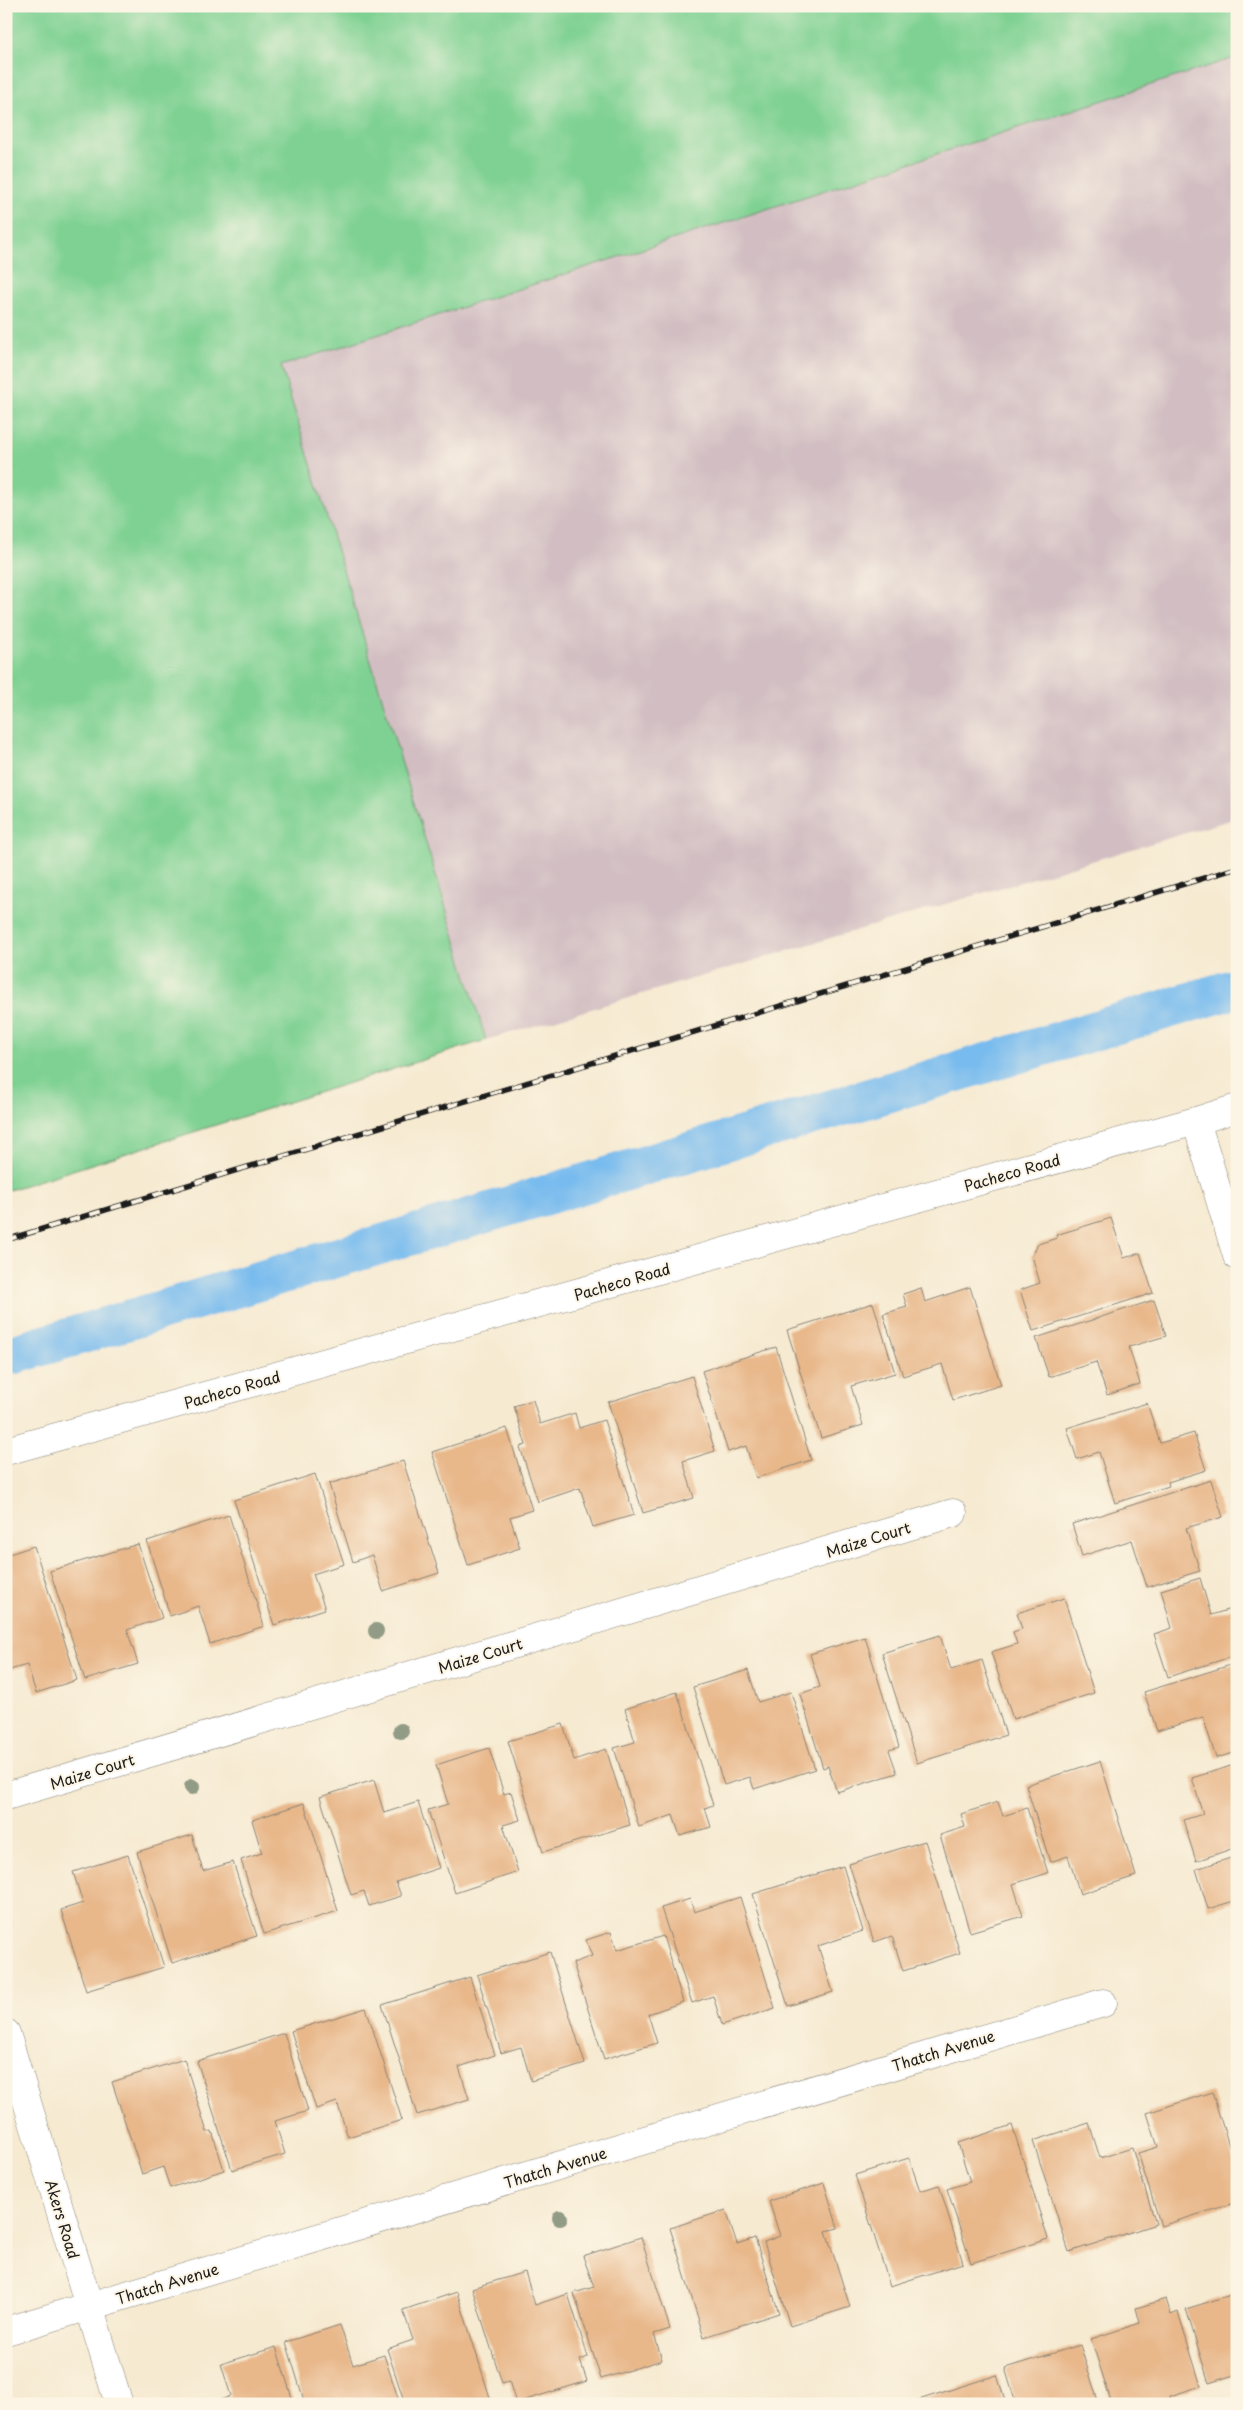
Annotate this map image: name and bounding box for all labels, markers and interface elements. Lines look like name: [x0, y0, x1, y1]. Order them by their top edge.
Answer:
street label: Pacheco Road: [961, 1147, 1063, 1197]
street label: Pacheco Road: [571, 1256, 673, 1306]
street label: Pacheco Road: [181, 1364, 283, 1414]
street label: Maize Court: [823, 1515, 913, 1563]
street label: Maize Court: [435, 1631, 525, 1679]
street label: Maize Court: [47, 1747, 137, 1795]
street label: Thatch Avenue: [889, 2023, 997, 2077]
street label: Thatch Avenue: [501, 2140, 609, 2194]
street label: Akers Road: [40, 2176, 86, 2262]
street label: Thatch Avenue: [113, 2256, 221, 2310]

